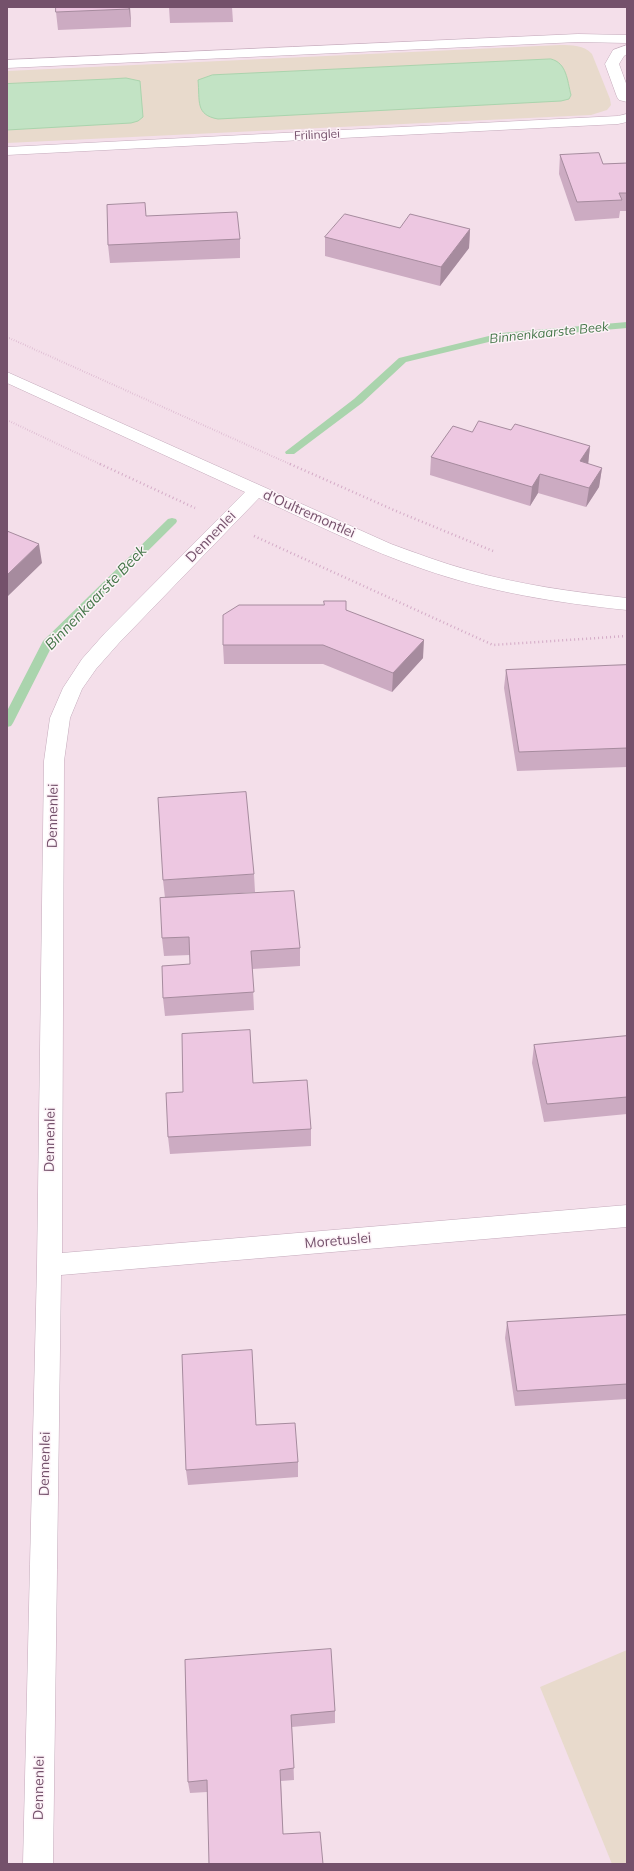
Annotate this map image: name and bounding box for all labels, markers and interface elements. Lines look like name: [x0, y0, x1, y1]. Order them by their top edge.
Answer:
street label: Frilinglei: [294, 127, 340, 143]
water label: Binnenkaarste Beek: [489, 319, 609, 347]
street label: d'Oultremontlei: [260, 486, 358, 542]
street label: Dennenlei: [183, 508, 239, 566]
water label: Binnenkaarste Beek: [42, 542, 150, 654]
street label: Dennenlei: [44, 784, 62, 848]
street label: Dennenlei: [41, 1108, 59, 1172]
street label: Moretuslei: [304, 1230, 372, 1252]
street label: Dennenlei: [36, 1432, 54, 1496]
street label: Dennenlei: [30, 1756, 48, 1820]

